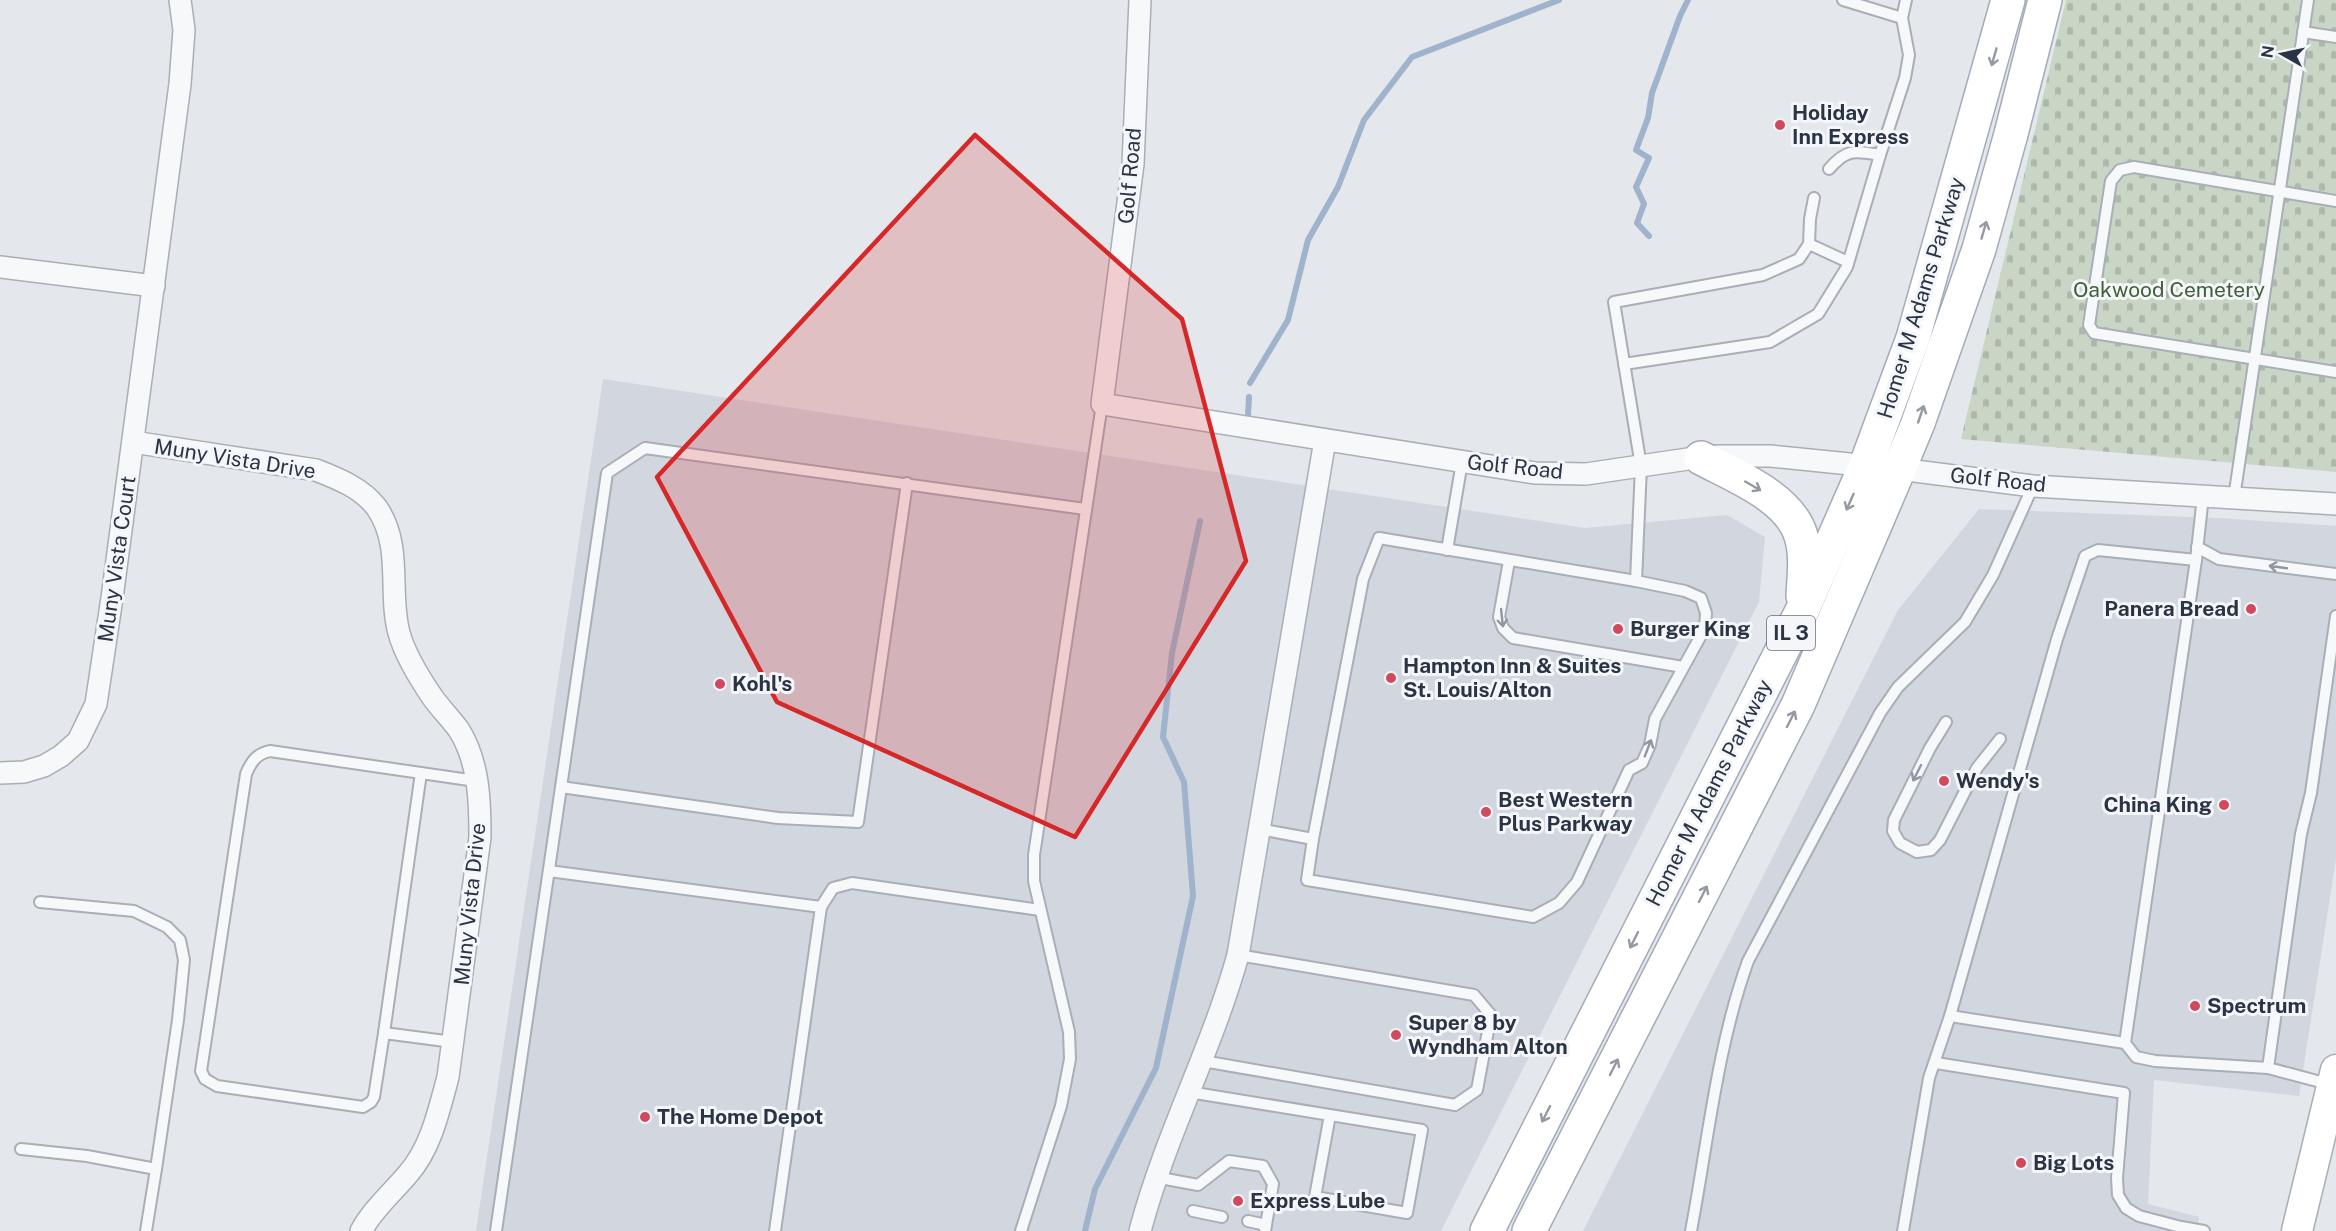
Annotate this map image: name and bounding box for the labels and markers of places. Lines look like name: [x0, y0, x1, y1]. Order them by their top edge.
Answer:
place label: Holiday Inn Express: [1792, 100, 1909, 149]
marker: Holiday Inn Express: [1773, 118, 1787, 132]
place label: Panera Bread: [2104, 596, 2239, 621]
marker: Panera Bread: [2244, 602, 2258, 616]
place label: Burger King: [1630, 616, 1750, 641]
marker: Burger King: [1611, 622, 1625, 636]
place label: Hampton Inn & Suites St. Louis/Alton: [1403, 653, 1621, 702]
place label: Kohl's: [732, 671, 792, 696]
marker: Hampton Inn & Suites St. Louis/Alton: [1384, 671, 1398, 685]
marker: Kohl's: [713, 677, 727, 691]
place label: Wendy's: [1956, 768, 2040, 793]
marker: Wendy's: [1937, 774, 1951, 788]
place label: Best Western Plus Parkway: [1498, 787, 1633, 836]
place label: China King: [2103, 792, 2212, 817]
marker: China King: [2217, 798, 2231, 812]
marker: Best Western Plus Parkway: [1479, 805, 1493, 819]
place label: Spectrum: [2207, 993, 2306, 1018]
marker: Spectrum: [2188, 999, 2202, 1013]
place label: Super 8 by Wyndham Alton: [1408, 1010, 1568, 1059]
marker: Super 8 by Wyndham Alton: [1389, 1028, 1403, 1042]
place label: The Home Depot: [657, 1104, 823, 1129]
marker: The Home Depot: [638, 1110, 652, 1124]
place label: Big Lots: [2033, 1150, 2114, 1175]
marker: Big Lots: [2014, 1156, 2028, 1170]
place label: Express Lube: [1250, 1188, 1385, 1213]
marker: Express Lube: [1231, 1194, 1245, 1208]

